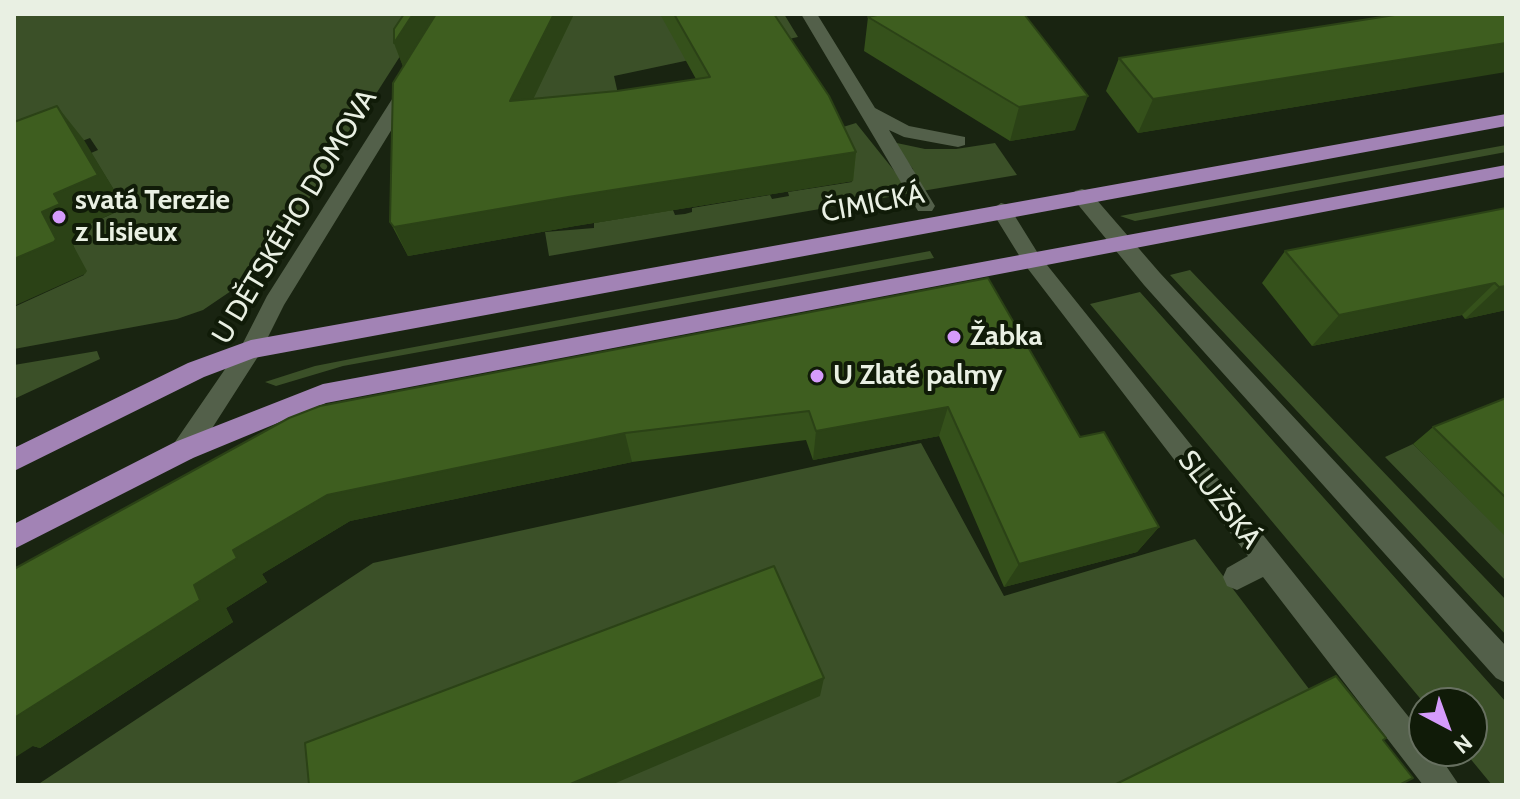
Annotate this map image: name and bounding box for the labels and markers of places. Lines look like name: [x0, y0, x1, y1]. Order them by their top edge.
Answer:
place label: svatá Terezie z Lisieux: [75, 184, 230, 250]
marker: svatá Terezie z Lisieux: [50, 208, 68, 226]
place label: Žabka: [970, 320, 1042, 354]
marker: Žabka: [945, 328, 963, 346]
place label: U Zlaté palmy: [833, 359, 1002, 393]
marker: U Zlaté palmy: [808, 367, 826, 385]

